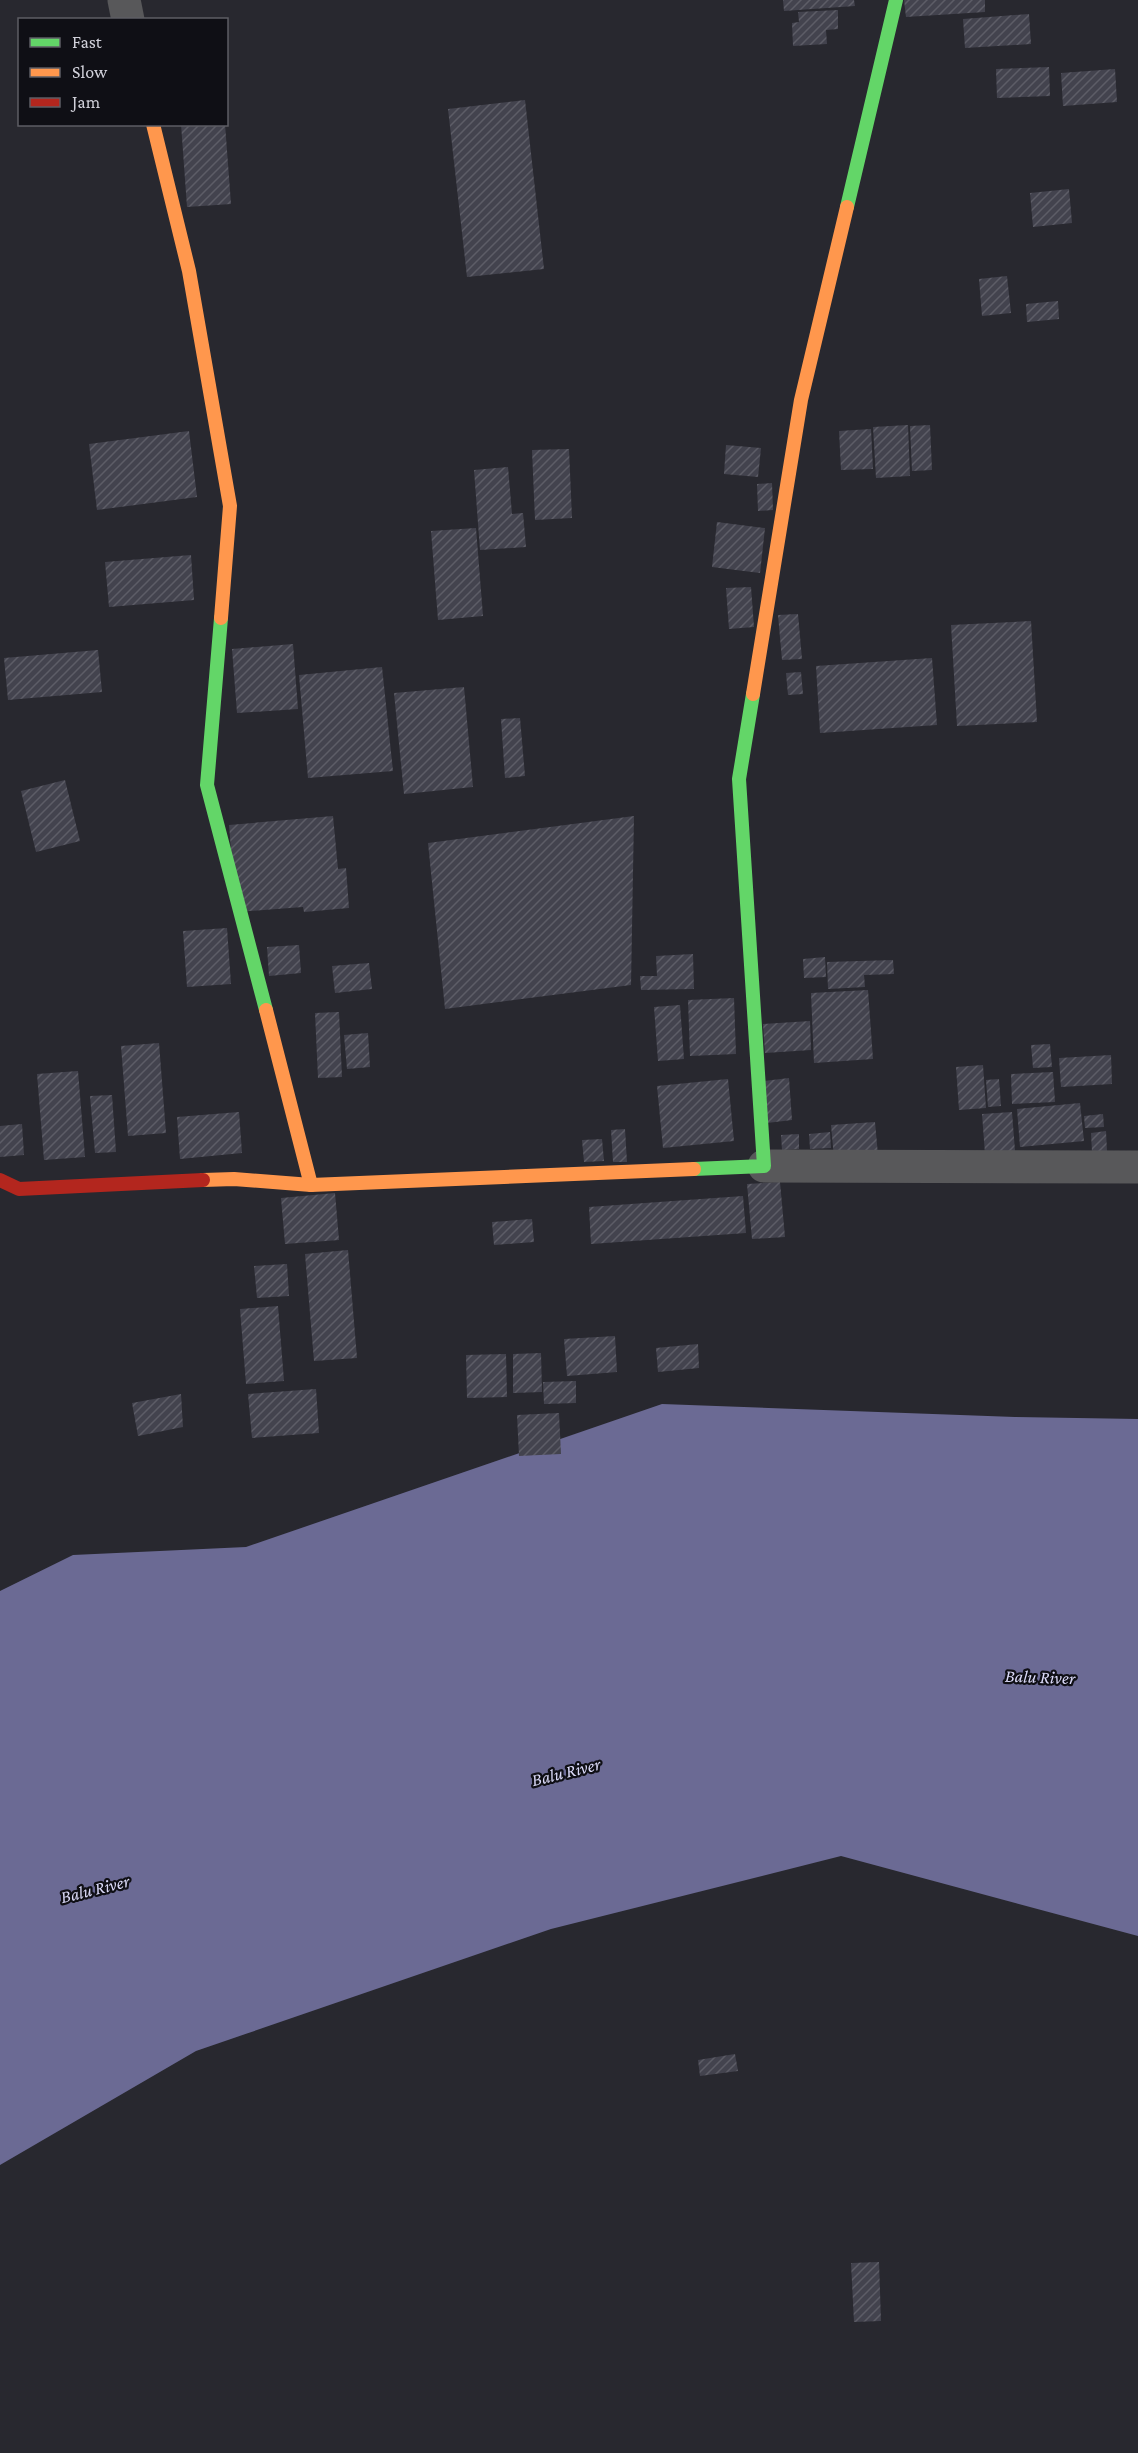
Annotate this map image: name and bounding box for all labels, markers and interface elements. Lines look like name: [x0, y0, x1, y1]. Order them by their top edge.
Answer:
legend: [18, 18, 228, 126]
text: Fast: [72, 32, 103, 52]
text: Slow: [72, 62, 108, 82]
text: Jam: [70, 92, 101, 112]
water label: Balu River: [1005, 1666, 1076, 1688]
water label: Balu River: [529, 1754, 603, 1790]
water label: Balu River: [58, 1871, 132, 1907]

